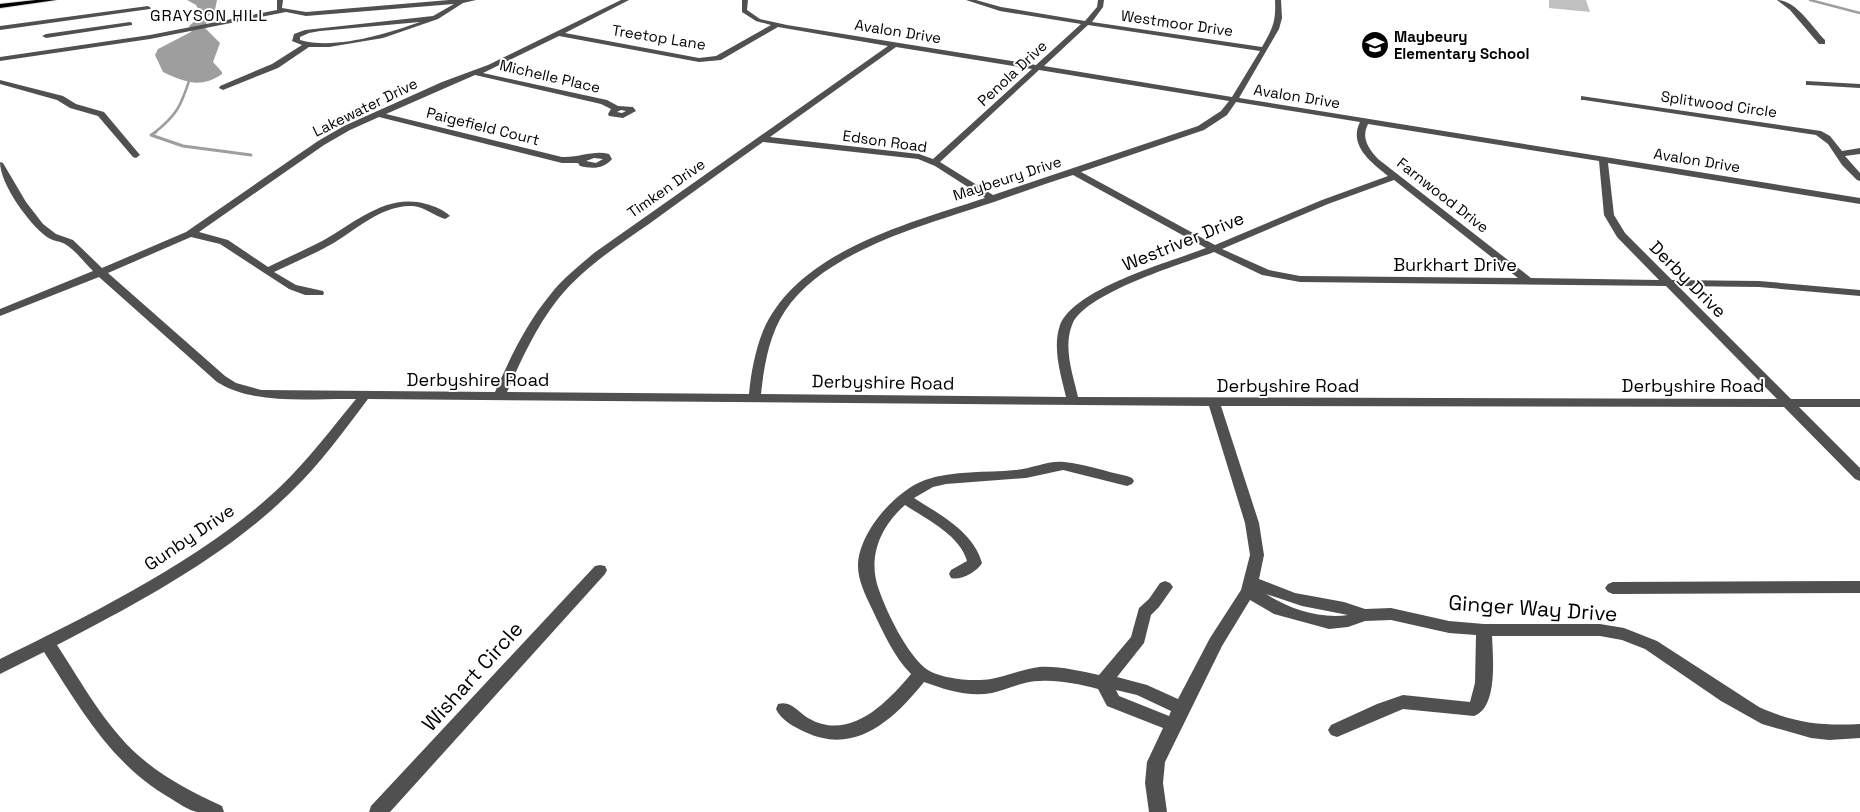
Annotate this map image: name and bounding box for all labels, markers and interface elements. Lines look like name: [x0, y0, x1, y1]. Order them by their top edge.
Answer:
district label: GRAYSON HILL: [150, 5, 268, 26]
street label: Westmoor Drive: [1120, 6, 1235, 40]
street label: Avalon Drive: [853, 15, 943, 47]
street label: Treetop Lane: [611, 20, 707, 54]
place label: Maybeury Elementary School: [1394, 27, 1529, 63]
school or university icon: Maybeury Elementary School: [1360, 30, 1390, 60]
street label: Penola Drive: [973, 36, 1051, 110]
street label: Michelle Place: [498, 55, 602, 97]
street label: Lakewater Drive: [310, 73, 421, 141]
street label: Avalon Drive: [1252, 80, 1342, 112]
street label: Splitwood Circle: [1660, 86, 1778, 122]
street label: Paigefield Court: [424, 103, 542, 149]
street label: Edson Road: [842, 126, 928, 156]
street label: Avalon Drive: [1652, 144, 1742, 176]
street label: Maybeury Drive: [950, 151, 1064, 204]
street label: Farnwood Drive: [1393, 153, 1493, 237]
street label: Timken Drive: [623, 154, 709, 222]
street label: Westriver Drive: [1119, 206, 1247, 276]
street label: Derby Drive: [1645, 236, 1731, 322]
street label: Burkhart Drive: [1393, 253, 1517, 276]
street label: Derbyshire Road: [407, 368, 549, 391]
street label: Derbyshire Road: [811, 369, 955, 395]
street label: Derbyshire Road: [1217, 374, 1359, 397]
street label: Derbyshire Road: [1622, 374, 1764, 397]
street label: Gunby Drive: [139, 498, 239, 576]
street label: Ginger Way Drive: [1448, 589, 1618, 627]
street label: Wishart Circle: [416, 615, 528, 737]

